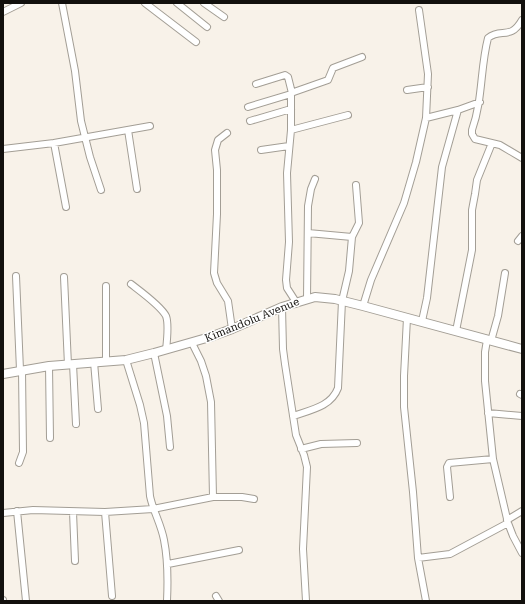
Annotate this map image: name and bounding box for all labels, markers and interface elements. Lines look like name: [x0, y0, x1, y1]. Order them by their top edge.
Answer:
street label: Kimandolu Avenue: [203, 295, 301, 345]

